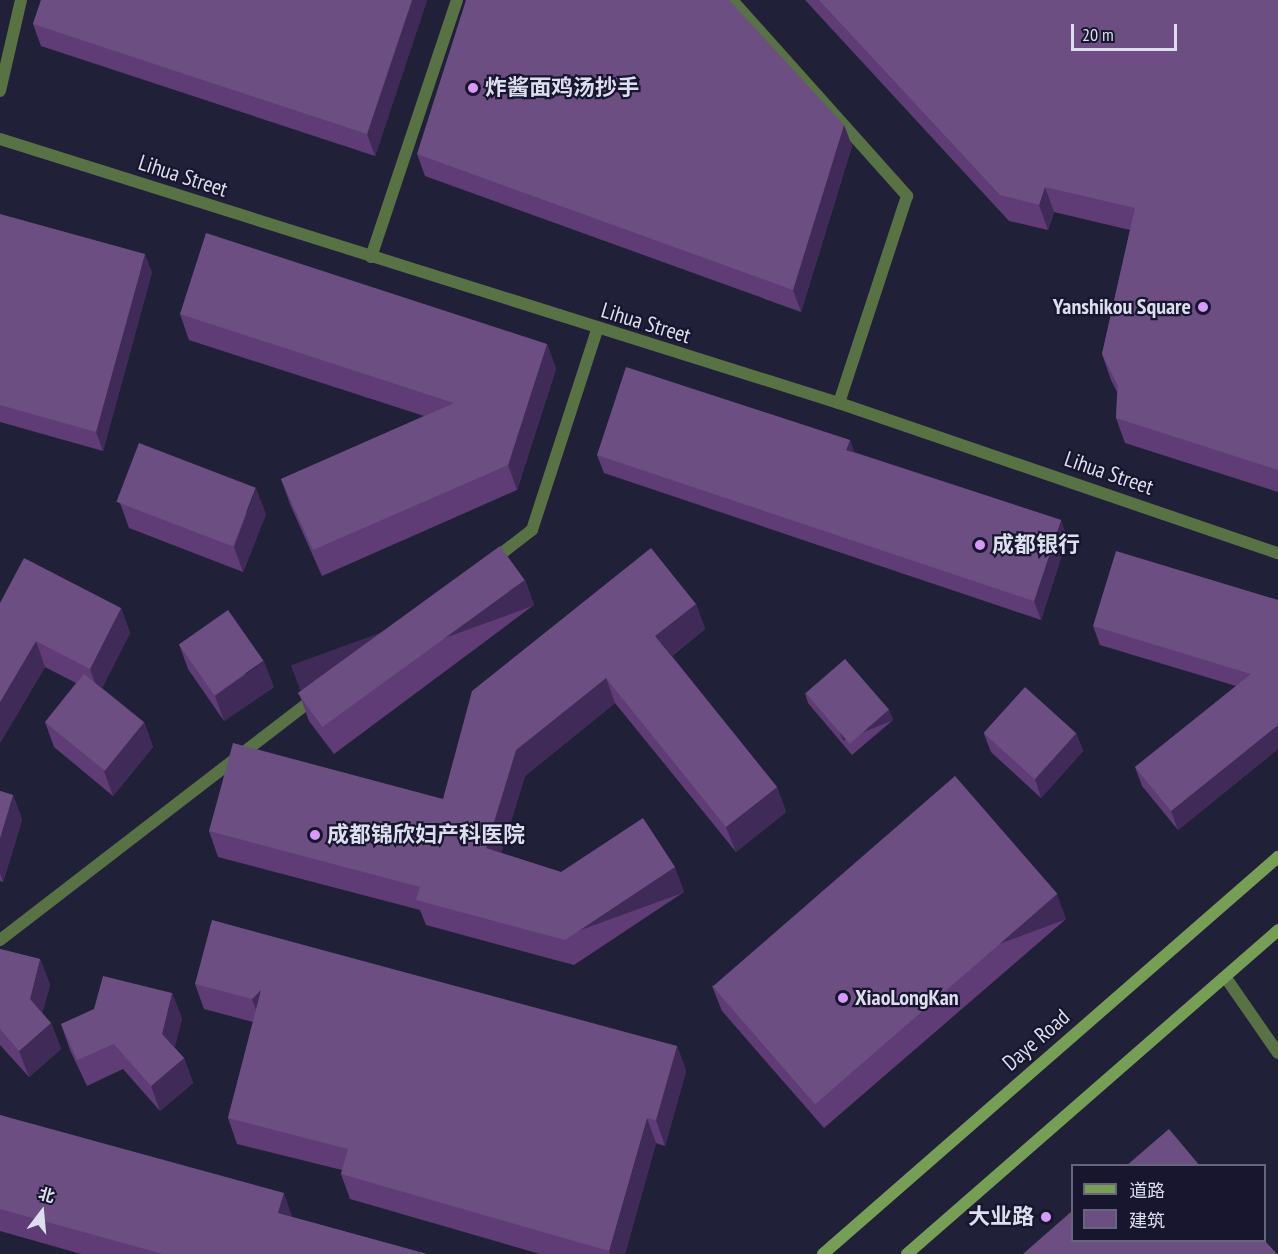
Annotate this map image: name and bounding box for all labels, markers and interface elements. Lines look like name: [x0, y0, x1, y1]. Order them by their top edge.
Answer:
scale bar: [1074, 12, 1180, 50]
text: 20 m: [1082, 23, 1114, 46]
place label: 炸酱面鸡汤抄手: [485, 75, 639, 101]
marker: 炸酱面鸡汤抄手: [466, 81, 480, 95]
street label: Lihua Street: [135, 149, 231, 203]
place label: Yanshikou Square: [1053, 294, 1191, 320]
street label: Lihua Street: [598, 297, 694, 349]
marker: Yanshikou Square: [1196, 300, 1210, 314]
street label: Lihua Street: [1061, 446, 1157, 500]
place label: 成都银行: [992, 532, 1080, 558]
marker: 成都银行: [973, 538, 987, 552]
place label: 成都锦欣妇产科医院: [327, 822, 525, 848]
marker: 成都锦欣妇产科医院: [308, 828, 322, 842]
place label: XiaoLongKan: [855, 985, 959, 1011]
marker: XiaoLongKan: [836, 991, 850, 1005]
street label: Daye Road: [997, 1004, 1075, 1076]
legend: [1071, 1164, 1266, 1242]
text: 道路: [1129, 1179, 1165, 1202]
north arrow: [12, 1182, 72, 1242]
text: 北: [36, 1183, 57, 1207]
place label: 大业路: [968, 1204, 1034, 1230]
text: 建筑: [1129, 1209, 1165, 1232]
marker: 大业路: [1039, 1210, 1053, 1224]

